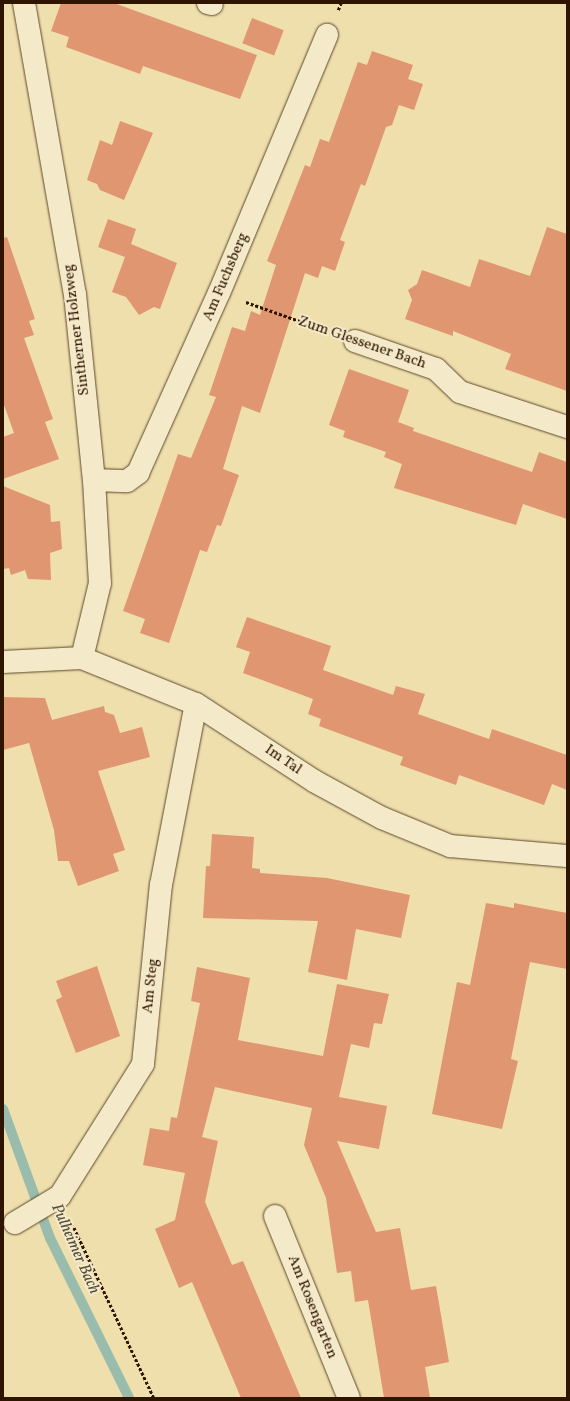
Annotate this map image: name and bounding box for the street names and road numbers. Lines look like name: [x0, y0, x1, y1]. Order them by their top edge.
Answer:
street label: Am Fuchsberg: [199, 230, 253, 324]
street label: Sintherner Holzweg: [60, 263, 94, 397]
street label: Zum Glessener Bach: [296, 313, 428, 373]
street label: Im Tal: [261, 741, 305, 779]
street label: Am Steg: [139, 958, 163, 1014]
street label: Am Rosengarten: [283, 1253, 341, 1361]

